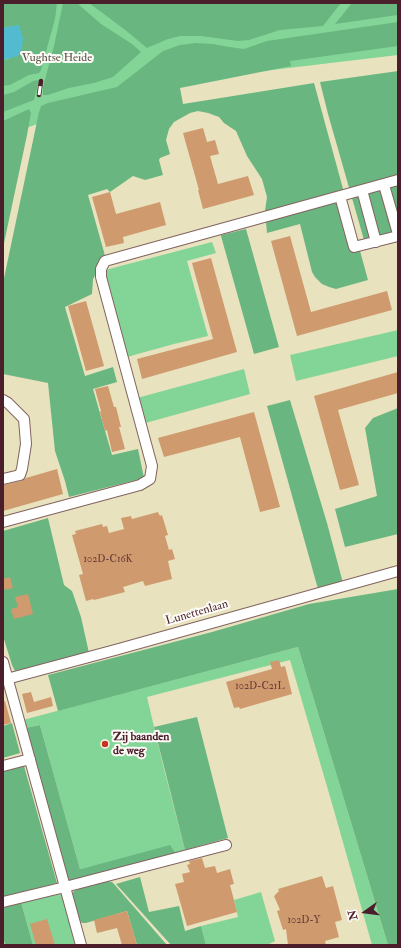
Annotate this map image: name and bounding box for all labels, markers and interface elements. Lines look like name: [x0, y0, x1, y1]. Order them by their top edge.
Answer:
park label: Vughtse Heide: [22, 51, 92, 65]
house number: 102D-C16K: [84, 554, 132, 566]
street label: Lunettenlaan: [164, 597, 230, 629]
house number: 102D-C21L: [235, 681, 285, 693]
place label: Zij baanden de weg: [113, 730, 169, 758]
marker: Zij baanden de weg: [100, 739, 110, 749]
north arrow: [345, 892, 385, 932]
text: N: [345, 909, 360, 921]
house number: 102D-Y: [288, 915, 320, 927]

